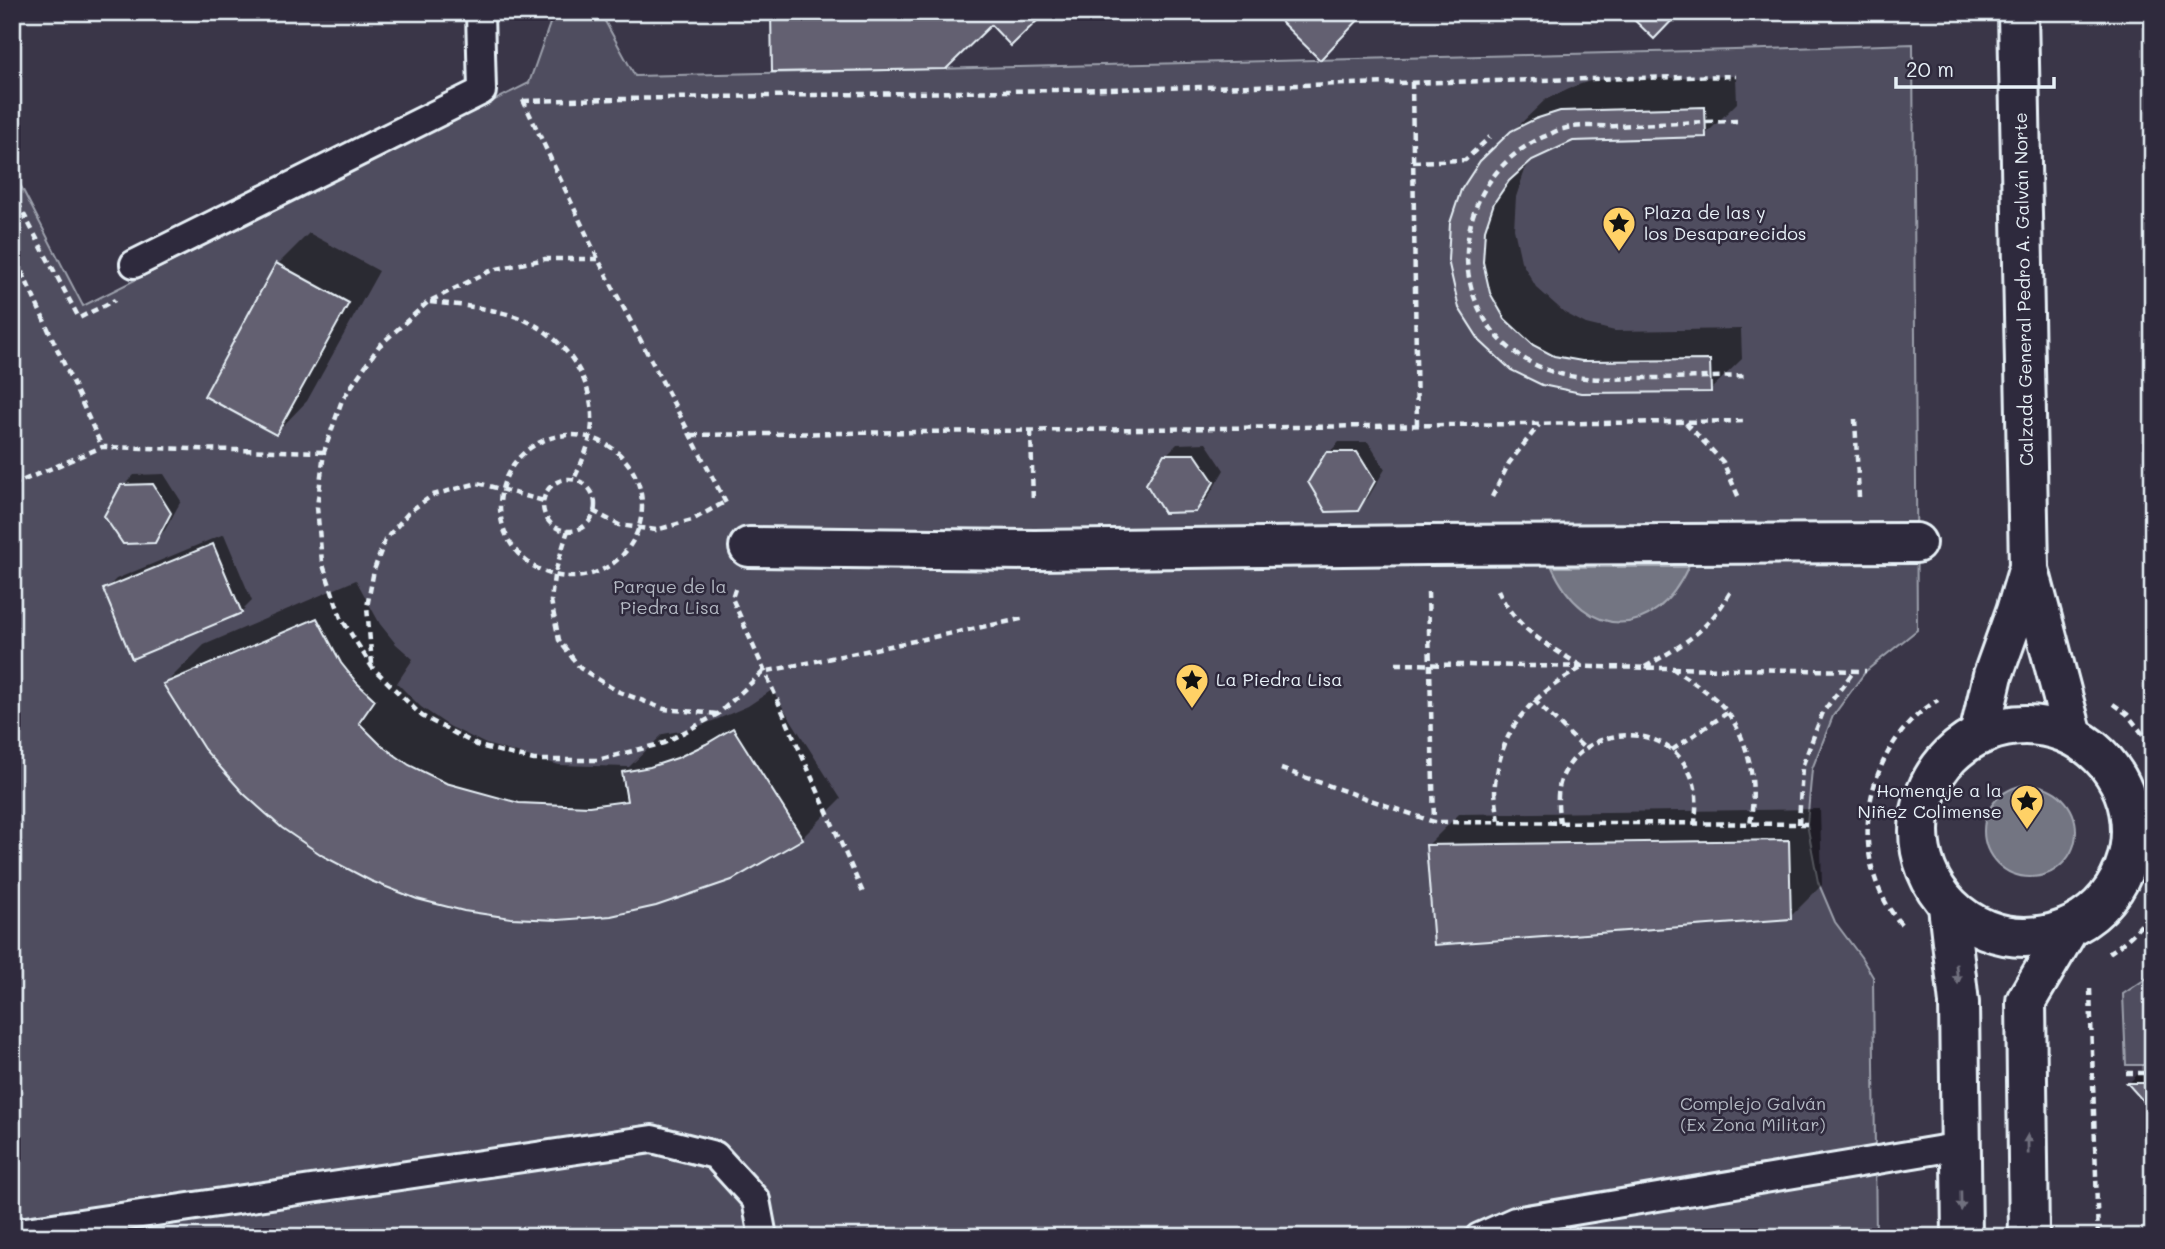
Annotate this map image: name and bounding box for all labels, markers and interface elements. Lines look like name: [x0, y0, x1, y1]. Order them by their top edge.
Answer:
scale bar: [1896, 46, 2053, 90]
text: 20 m: [1906, 55, 1954, 82]
street label: Calzada General Pedro A. Galván Norte: [2008, 112, 2038, 466]
place label: Plaza de las y los Desaparecidos: [1644, 200, 1807, 245]
place icon: Plaza de las y los Desaparecidos: [1600, 204, 1638, 253]
park label: Parque de la Piedra Lisa: [613, 574, 727, 619]
place icon: La Piedra Lisa: [1173, 661, 1211, 710]
place label: La Piedra Lisa: [1216, 667, 1342, 691]
place label: Homenaje a la Niñez Colimense: [1857, 778, 2002, 823]
place icon: Homenaje a la Niñez Colimense: [2008, 782, 2046, 831]
one-way arrow: [1952, 963, 1963, 985]
park label: Complejo Galván (Ex Zona Militar): [1680, 1091, 1826, 1136]
one-way arrow: [2022, 1133, 2033, 1155]
one-way arrow: [1955, 1191, 1967, 1213]

